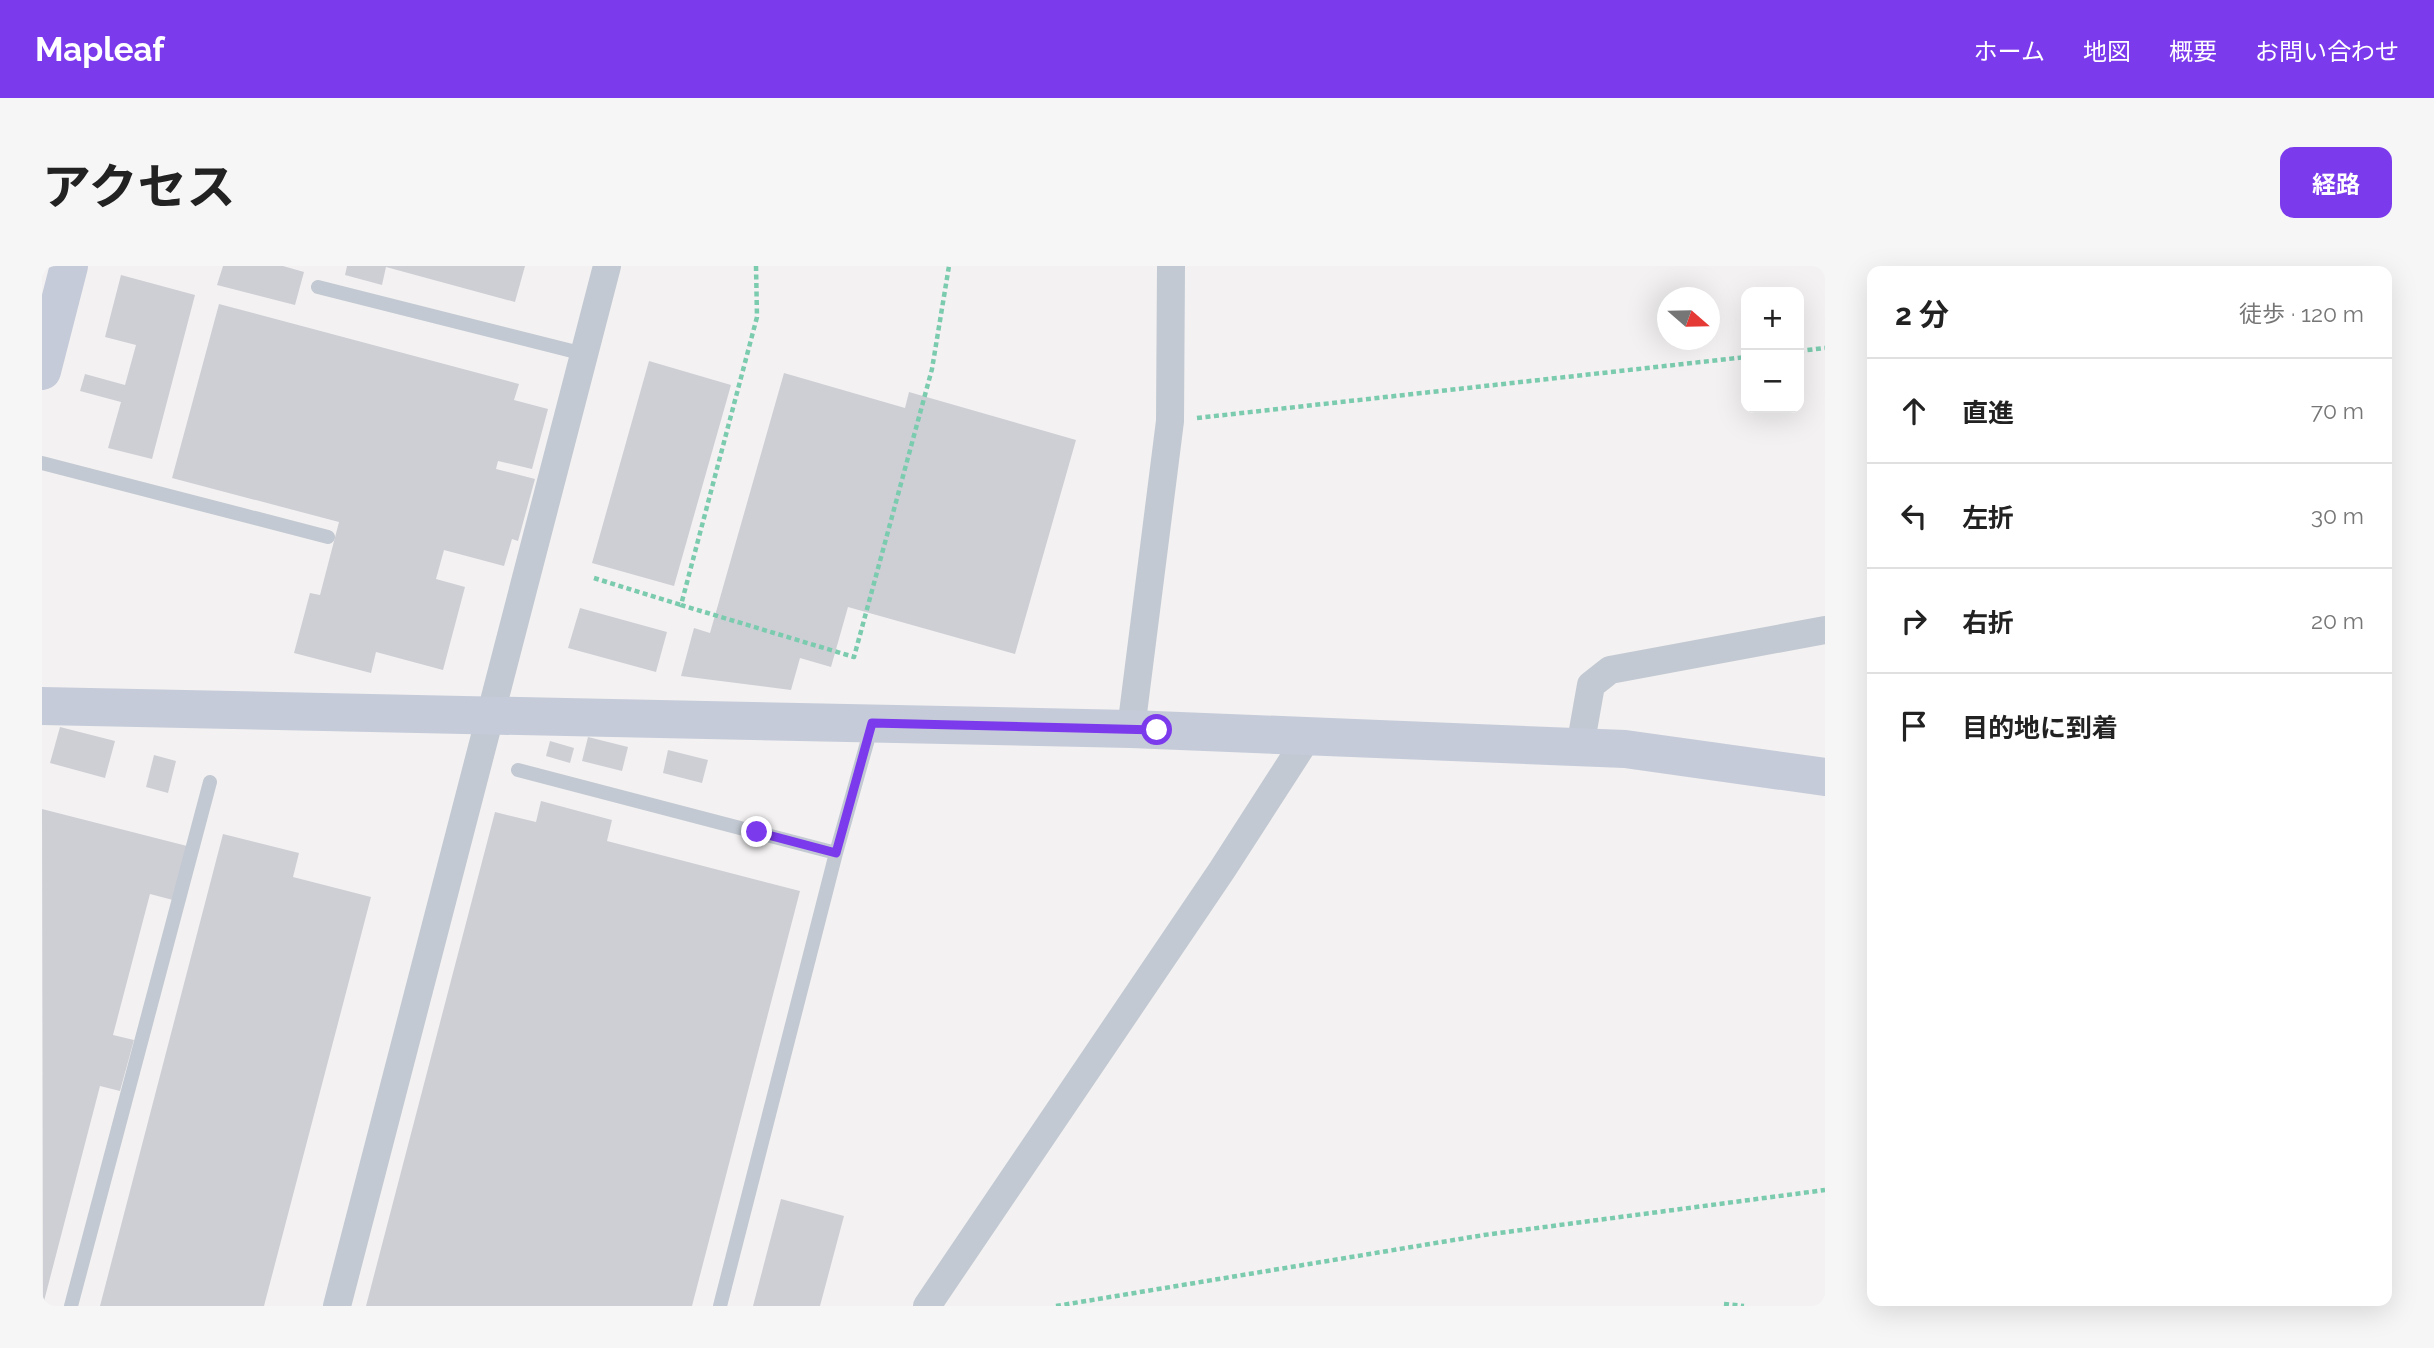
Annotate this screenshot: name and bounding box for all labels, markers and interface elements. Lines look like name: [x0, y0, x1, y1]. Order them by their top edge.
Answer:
text: Mapleaf: [35, 30, 165, 69]
text: ホーム: [1974, 37, 2045, 66]
text: 地図: [2083, 37, 2131, 66]
text: 概要: [2169, 37, 2217, 66]
text: お問い合わせ: [2255, 37, 2399, 66]
button: 経路: [2280, 147, 2392, 218]
text: アクセス: [42, 158, 236, 215]
north arrow: [1657, 287, 1720, 350]
map controls: [1741, 287, 1804, 413]
button: +: [1741, 287, 1804, 350]
text: 2 分: [1895, 297, 1949, 332]
text: 徒歩 · 120 m: [2239, 300, 2364, 327]
button: −: [1741, 350, 1804, 413]
icon: ahead: [1895, 392, 1933, 430]
text: 70 m: [2311, 397, 2364, 424]
text: 直進: [1962, 398, 2014, 428]
icon: left: [1895, 497, 1933, 535]
text: 30 m: [2311, 502, 2364, 529]
text: 左折: [1962, 503, 2014, 533]
icon: right: [1895, 602, 1933, 640]
text: 20 m: [2311, 607, 2364, 634]
text: 右折: [1962, 608, 2014, 638]
icon: arrive: [1895, 707, 1933, 745]
text: 目的地に到着: [1962, 713, 2118, 743]
route start: [1141, 714, 1172, 745]
route end: [741, 816, 772, 847]

